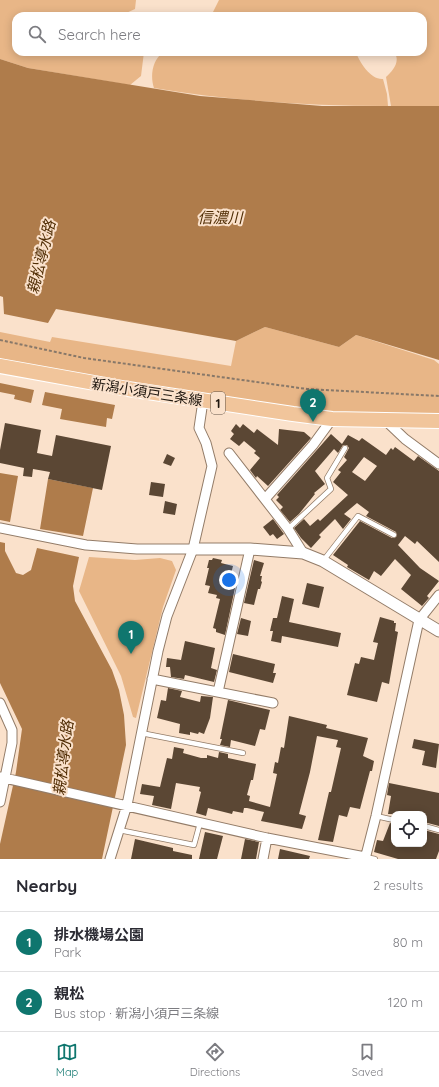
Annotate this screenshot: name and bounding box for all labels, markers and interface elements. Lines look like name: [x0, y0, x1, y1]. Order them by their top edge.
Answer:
search box: [12, 12, 427, 56]
icon: search: [26, 23, 48, 45]
text: Search here: [58, 25, 141, 44]
water label: 信濃川: [197, 208, 244, 227]
water label: 親松導水路: [23, 216, 60, 296]
street label: 新潟小須戸三条線: [90, 374, 204, 410]
pin: 2: [300, 389, 326, 422]
road number: 1: [211, 392, 225, 414]
your location: [219, 570, 239, 590]
pin: 1: [118, 621, 144, 654]
water label: 親松導水路: [49, 718, 77, 796]
map controls: [391, 811, 427, 847]
button: locate: [391, 811, 427, 847]
text: Nearby: [16, 875, 77, 896]
text: 2 results: [373, 877, 423, 893]
text: 排水機場公園: [54, 925, 144, 944]
text: 1: [26, 934, 32, 950]
text: 80 m: [393, 934, 423, 950]
text: Park: [54, 944, 82, 960]
text: 親松: [54, 984, 84, 1003]
text: 2: [25, 994, 33, 1010]
text: 120 m: [388, 994, 423, 1010]
text: Bus stop · 新潟小須戸三条線: [54, 1005, 219, 1021]
tab: Map: [56, 1041, 78, 1079]
tab: Directions: [190, 1041, 240, 1079]
tab: Saved: [352, 1041, 383, 1079]

